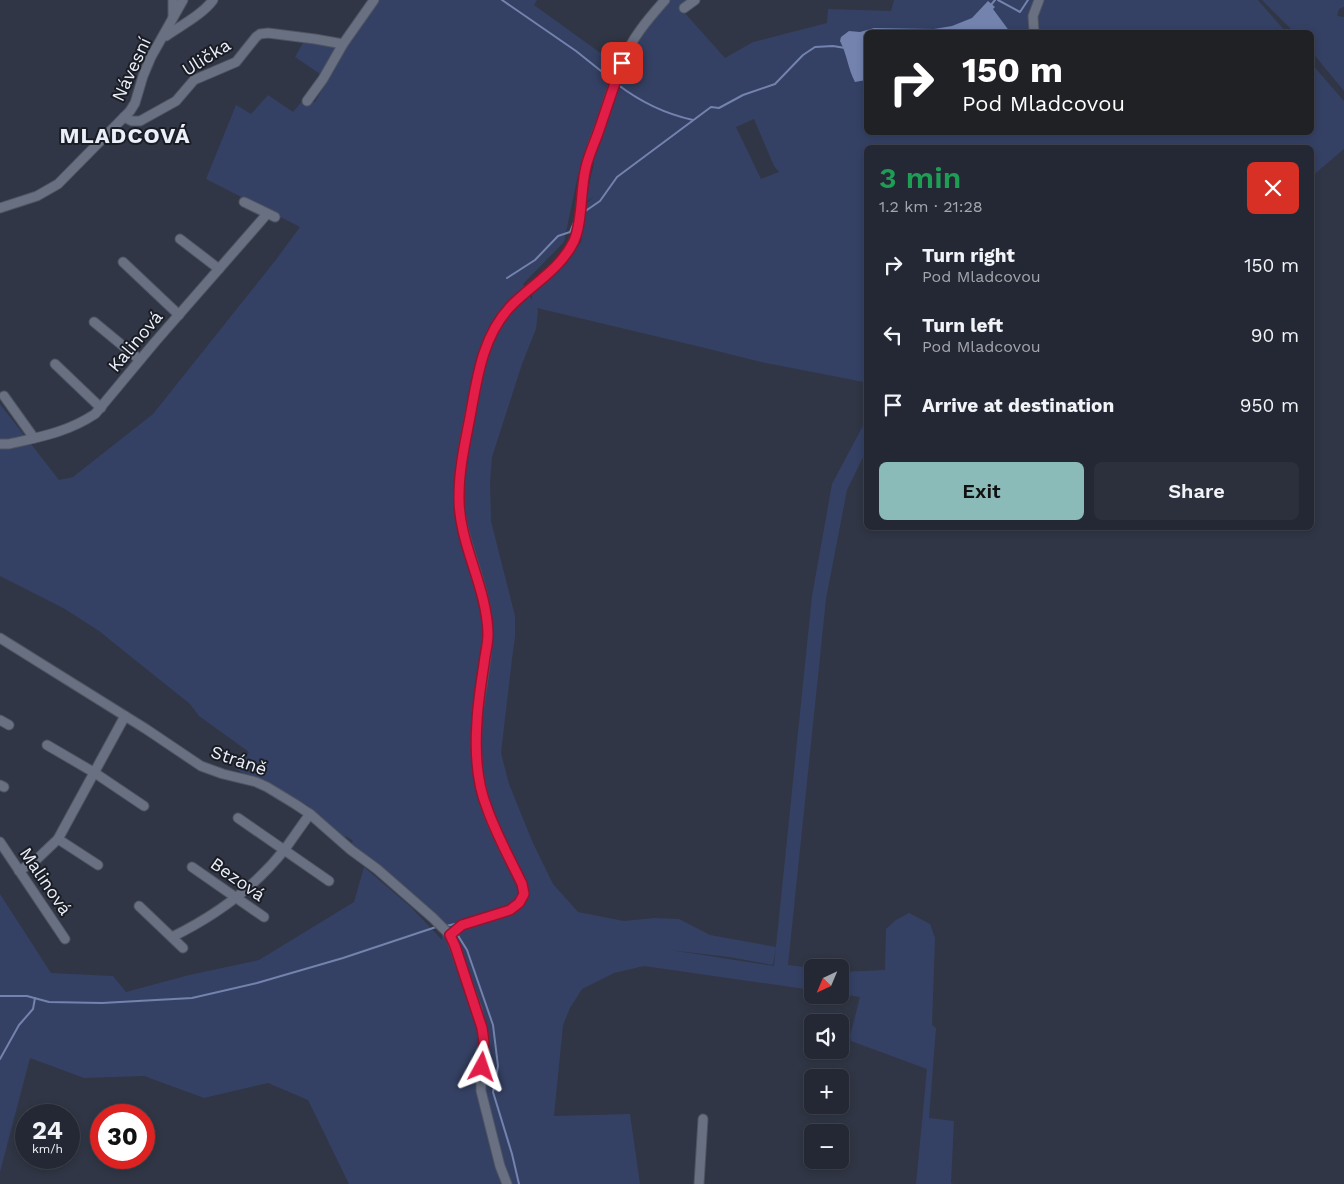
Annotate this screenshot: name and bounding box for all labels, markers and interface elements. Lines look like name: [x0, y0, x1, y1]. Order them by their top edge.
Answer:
street label: Návesní: [107, 33, 155, 104]
street label: Ulička: [178, 34, 234, 80]
pin: [601, 42, 643, 84]
icon: arrive: [608, 49, 636, 77]
text: 150 m: [962, 49, 1063, 91]
icon: right: [879, 50, 944, 115]
text: Pod Mladcovou: [962, 91, 1125, 116]
district label: MLADCOVÁ: [59, 123, 191, 148]
text: 3 min: [879, 160, 961, 195]
button: close: [1247, 162, 1299, 214]
text: 1.2 km · 21:28: [879, 197, 983, 216]
text: Turn right: [922, 244, 1015, 267]
icon: right: [879, 251, 907, 279]
text: 150 m: [1244, 254, 1299, 277]
text: Pod Mladcovou: [922, 267, 1041, 286]
street label: Kalinová: [103, 306, 167, 376]
text: Turn left: [922, 314, 1003, 337]
icon: left: [879, 321, 907, 349]
text: 90 m: [1251, 324, 1299, 347]
text: Pod Mladcovou: [922, 337, 1041, 356]
icon: arrive: [879, 391, 907, 419]
text: Arrive at destination: [922, 394, 1114, 417]
text: 950 m: [1240, 394, 1299, 417]
button: Exit: [879, 462, 1084, 520]
button: Share: [1094, 462, 1299, 520]
street label: Stráně: [208, 741, 270, 779]
street label: Malinová: [16, 843, 76, 919]
street label: Bezová: [207, 853, 269, 905]
north arrow: [804, 959, 849, 1004]
map controls: [804, 959, 849, 1169]
button: sound: [804, 1014, 849, 1059]
position arrow: [455, 1040, 507, 1092]
button: +: [804, 1069, 849, 1114]
speed limit sign: 30: [90, 1104, 155, 1169]
text: 24: [32, 1116, 63, 1145]
button: −: [804, 1124, 849, 1169]
text: km/h: [32, 1142, 63, 1156]

